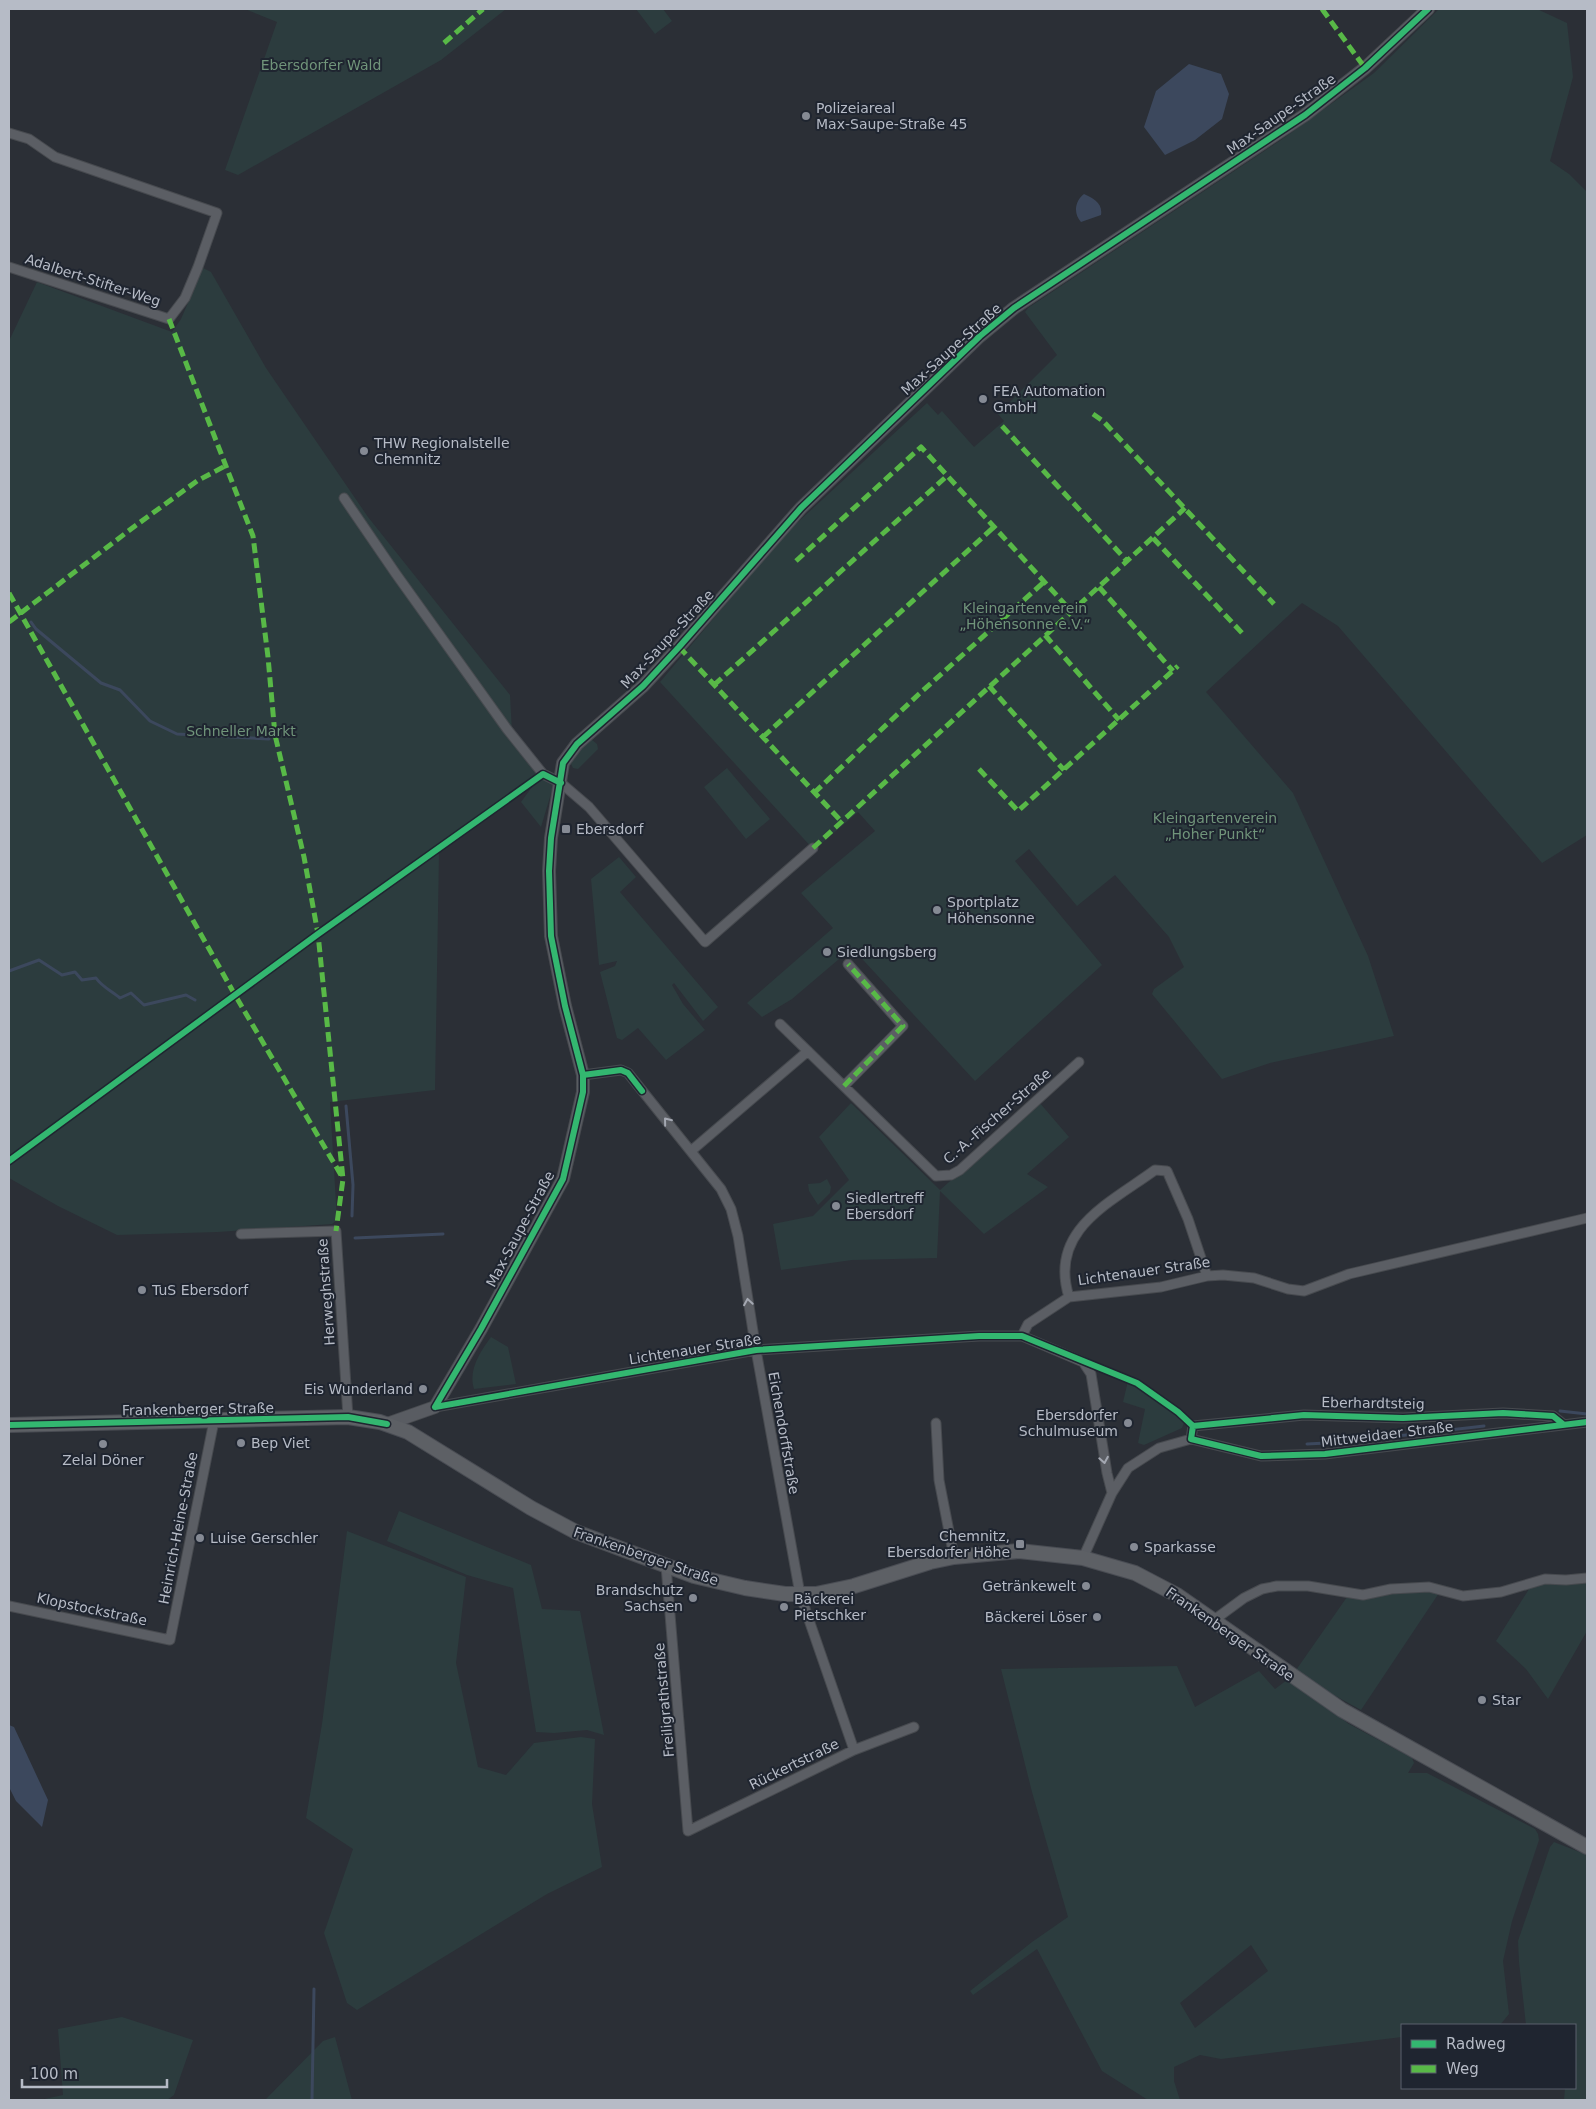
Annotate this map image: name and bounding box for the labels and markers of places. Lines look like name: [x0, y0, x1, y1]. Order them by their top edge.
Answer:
place label: Polizeiareal Max-Saupe-Straße 45: [816, 100, 967, 132]
marker: Polizeiareal Max-Saupe-Straße 45: [800, 110, 812, 122]
place label: FEA Automation GmbH: [993, 383, 1105, 415]
marker: FEA Automation GmbH: [977, 393, 989, 405]
place label: THW Regionalstelle Chemnitz: [373, 435, 510, 467]
marker: THW Regionalstelle Chemnitz: [358, 445, 370, 457]
place label: Ebersdorf: [576, 821, 645, 837]
marker: Ebersdorf: [560, 823, 572, 835]
place label: Sportplatz Höhensonne: [947, 894, 1035, 926]
marker: Sportplatz Höhensonne: [931, 904, 943, 916]
place label: Siedlungsberg: [837, 944, 937, 960]
marker: Siedlungsberg: [821, 946, 833, 958]
place label: Siedlertreff Ebersdorf: [846, 1190, 924, 1222]
marker: Siedlertreff Ebersdorf: [830, 1200, 842, 1212]
place label: TuS Ebersdorf: [151, 1282, 249, 1298]
marker: TuS Ebersdorf: [136, 1284, 148, 1296]
place label: Eis Wunderland: [304, 1381, 413, 1397]
marker: Eis Wunderland: [417, 1383, 429, 1395]
place label: Ebersdorfer Schulmuseum: [1019, 1407, 1118, 1439]
marker: Ebersdorfer Schulmuseum: [1122, 1417, 1134, 1429]
place label: Bep Viet: [251, 1435, 310, 1451]
marker: Bep Viet: [235, 1437, 247, 1449]
marker: Zelal Döner: [97, 1438, 109, 1450]
place label: Zelal Döner: [62, 1452, 144, 1468]
place label: Chemnitz, Ebersdorfer Höhe: [887, 1528, 1010, 1560]
place label: Luise Gerschler: [210, 1530, 318, 1546]
marker: Luise Gerschler: [194, 1532, 206, 1544]
marker: Chemnitz, Ebersdorfer Höhe: [1014, 1538, 1026, 1550]
place label: Sparkasse: [1144, 1539, 1216, 1555]
marker: Sparkasse: [1128, 1541, 1140, 1553]
place label: Getränkewelt: [982, 1578, 1077, 1594]
marker: Getränkewelt: [1080, 1580, 1092, 1592]
place label: Brandschutz Sachsen: [596, 1582, 683, 1614]
place label: Bäckerei Pietschker: [794, 1591, 866, 1623]
marker: Brandschutz Sachsen: [687, 1592, 699, 1604]
marker: Bäckerei Pietschker: [778, 1601, 790, 1613]
place label: Bäckerei Löser: [985, 1609, 1087, 1625]
marker: Bäckerei Löser: [1091, 1611, 1103, 1623]
place label: Star: [1492, 1692, 1521, 1708]
marker: Star: [1476, 1694, 1488, 1706]

